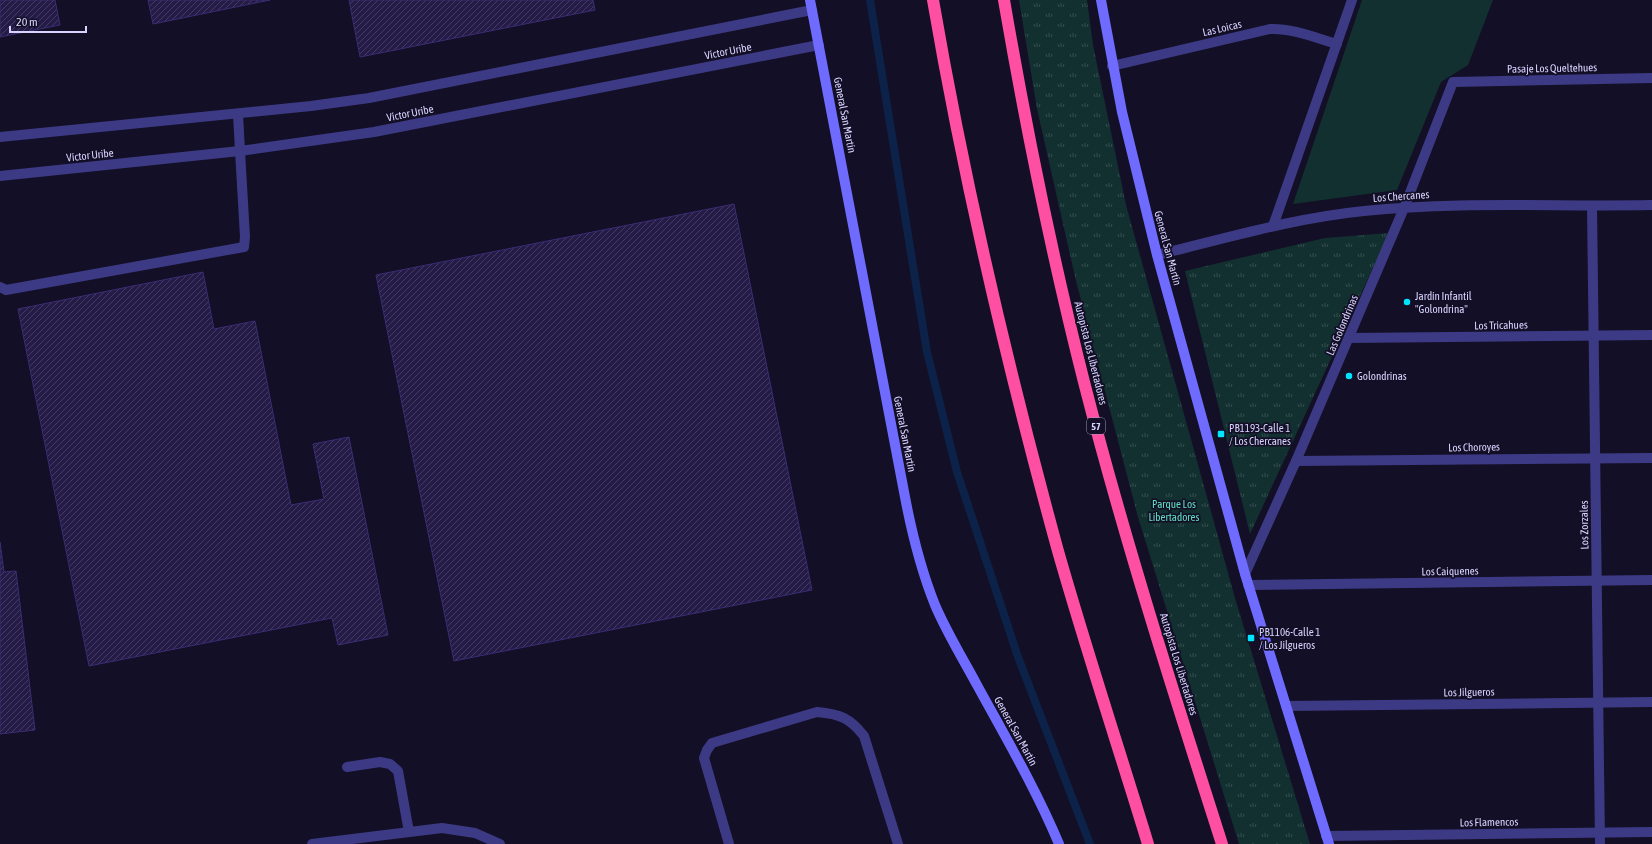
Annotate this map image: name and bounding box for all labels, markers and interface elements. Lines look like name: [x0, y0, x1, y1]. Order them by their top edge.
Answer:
scale bar: [10, 8, 86, 34]
text: 20 m: [16, 15, 38, 29]
street label: Las Loicas: [1201, 18, 1243, 38]
street label: Víctor Uribe: [704, 41, 752, 61]
street label: Pasaje Los Queltehues: [1507, 61, 1597, 75]
street label: General San Martín: [832, 76, 858, 154]
street label: Víctor Uribe: [386, 103, 434, 123]
street label: Víctor Uribe: [66, 147, 114, 163]
street label: Los Chercanes: [1372, 188, 1430, 204]
street label: General San Martín: [1152, 209, 1184, 287]
place label: Jardín Infantil "Golondrina": [1415, 290, 1472, 315]
street label: Las Golondrinas: [1324, 293, 1360, 357]
marker: Jardín Infantil "Golondrina": [1402, 297, 1412, 307]
street label: Autopista Los Libertadores: [1072, 300, 1110, 406]
street label: Los Tricahues: [1474, 319, 1528, 331]
place label: Golondrinas: [1357, 370, 1407, 382]
marker: Golondrinas: [1344, 371, 1354, 381]
street label: General San Martín: [892, 395, 918, 473]
road number: 57: [1087, 418, 1105, 434]
place label: PB1193-Calle 1 / Los Chercanes: [1229, 422, 1291, 447]
marker: PB1193-Calle 1 / Los Chercanes: [1216, 429, 1226, 439]
street label: Los Choroyes: [1448, 441, 1500, 453]
park label: Parque Los Libertadores: [1149, 498, 1200, 523]
street label: Los Zorzales: [1578, 500, 1590, 550]
street label: Los Caiquenes: [1421, 565, 1479, 577]
street label: Autopista Los Libertadores: [1158, 612, 1200, 717]
place label: PB1106-Calle 1 / Los Jilgueros: [1259, 626, 1321, 651]
marker: PB1106-Calle 1 / Los Jilgueros: [1246, 633, 1256, 643]
street label: Los Jilgueros: [1443, 686, 1495, 698]
street label: General San Martín: [992, 694, 1040, 768]
street label: Los Flamencos: [1460, 815, 1519, 829]

